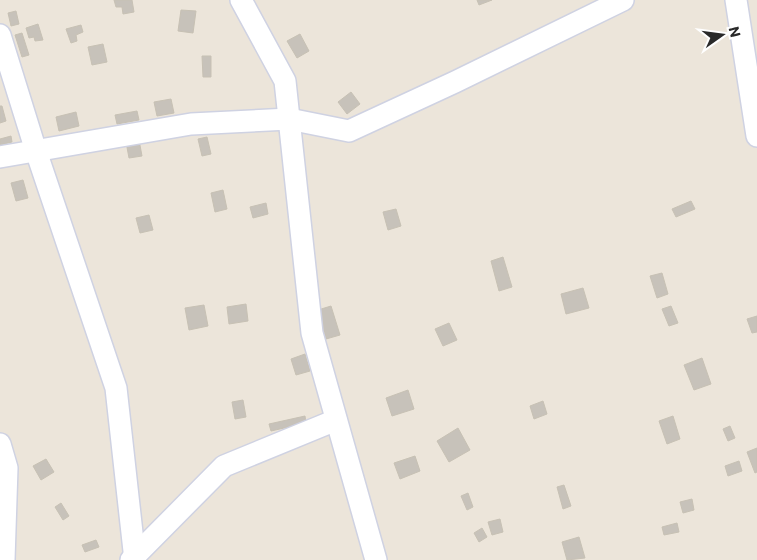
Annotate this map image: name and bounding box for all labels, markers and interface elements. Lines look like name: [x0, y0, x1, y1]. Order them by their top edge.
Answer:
north arrow: [697, 10, 747, 60]
text: N: [726, 25, 745, 39]

